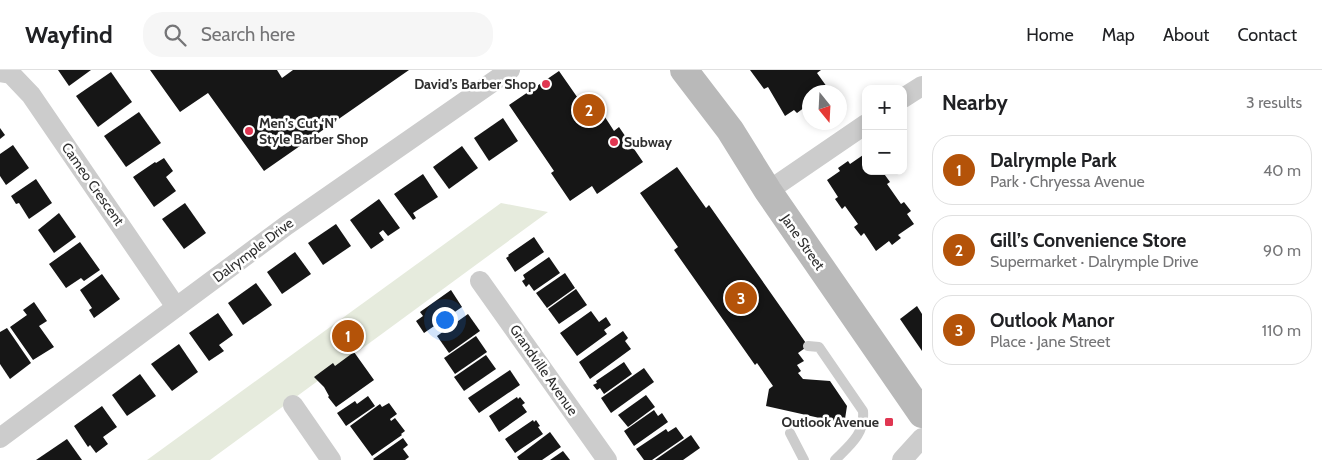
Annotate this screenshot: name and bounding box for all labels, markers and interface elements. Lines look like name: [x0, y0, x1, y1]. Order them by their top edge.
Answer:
search box: [143, 12, 493, 57]
text: Wayfind: [25, 20, 113, 49]
icon: search: [161, 21, 189, 49]
text: Search here: [201, 23, 295, 46]
text: Home: [1026, 24, 1074, 46]
text: Map: [1102, 24, 1135, 46]
text: About: [1163, 24, 1209, 46]
text: Contact: [1237, 24, 1297, 46]
place label: David’s Barber Shop: [414, 75, 536, 93]
marker: David’s Barber Shop: [540, 78, 552, 90]
north arrow: [802, 85, 847, 130]
map controls: [862, 85, 907, 175]
button: +: [862, 85, 907, 130]
text: Nearby: [942, 90, 1008, 115]
pin: 2: [573, 91, 605, 129]
text: 3 results: [1246, 93, 1302, 112]
place label: Men’s Cut ‘N’ Style Barber Shop: [259, 114, 368, 148]
marker: Men’s Cut ‘N’ Style Barber Shop: [243, 125, 255, 137]
button: −: [862, 130, 907, 175]
place label: Subway: [624, 133, 672, 151]
marker: Subway: [608, 136, 620, 148]
street label: Cameo Crescent: [58, 139, 128, 229]
text: Dalrymple Park: [990, 149, 1117, 172]
text: 1: [956, 161, 962, 180]
text: 40 m: [1263, 161, 1301, 180]
text: Park · Chryessa Avenue: [990, 172, 1145, 191]
street label: Jane Street: [777, 210, 829, 274]
street label: Dalrymple Drive: [209, 214, 297, 286]
text: Gill’s Convenience Store: [990, 229, 1186, 252]
text: 2: [955, 241, 963, 260]
text: 90 m: [1263, 241, 1301, 260]
text: Supermarket · Dalrymple Drive: [990, 252, 1198, 271]
pin: 3: [725, 279, 757, 317]
your location: [432, 307, 458, 333]
text: Outlook Manor: [990, 309, 1114, 332]
pin: 1: [332, 317, 364, 355]
street label: Grandville Avenue: [506, 321, 582, 419]
text: 3: [955, 321, 963, 340]
text: 110 m: [1262, 321, 1301, 340]
text: Place · Jane Street: [990, 332, 1110, 351]
place label: Outlook Avenue: [781, 413, 879, 431]
marker: Outlook Avenue: [883, 416, 895, 428]

